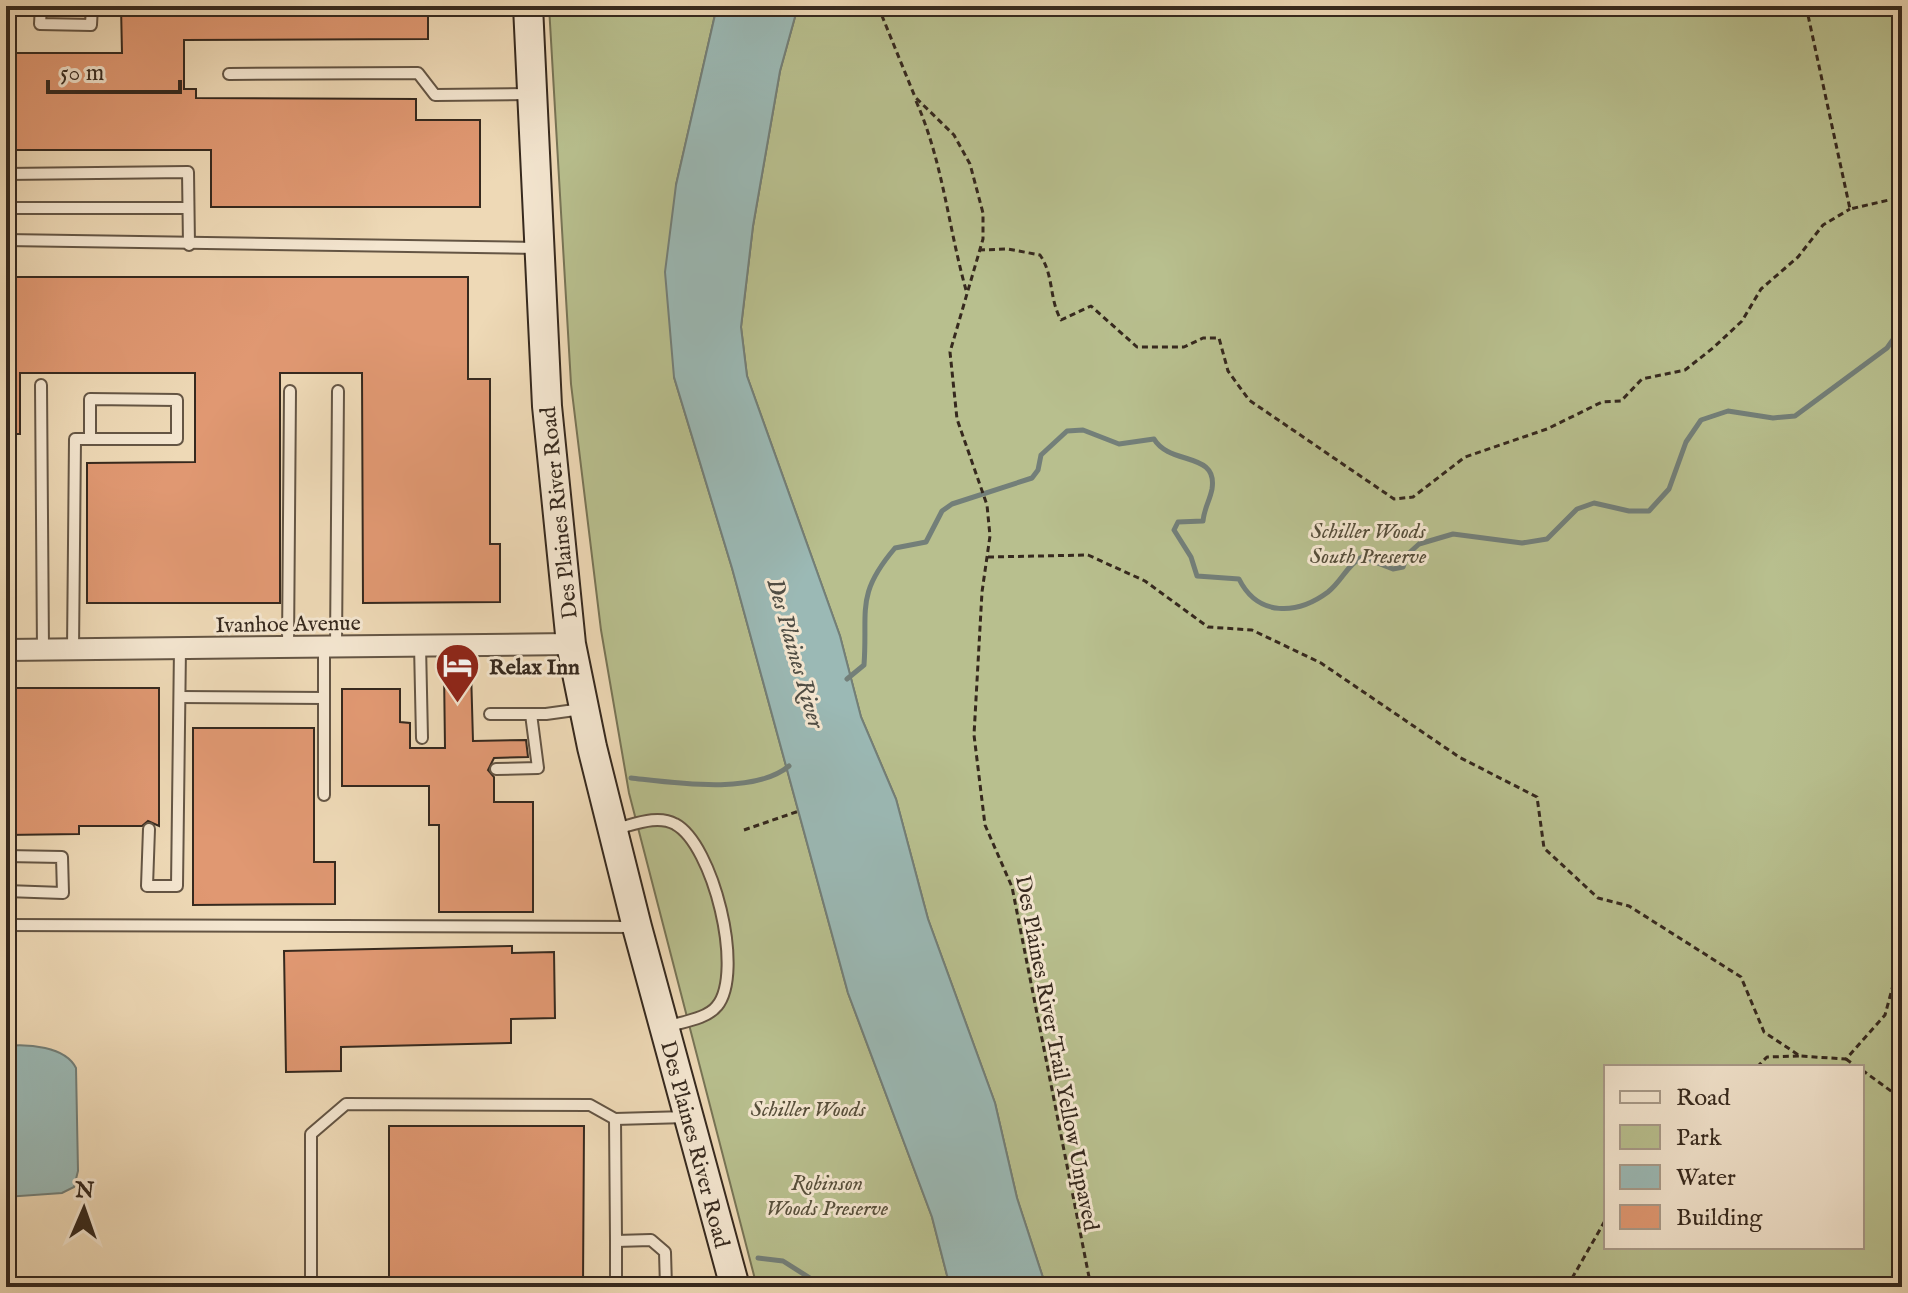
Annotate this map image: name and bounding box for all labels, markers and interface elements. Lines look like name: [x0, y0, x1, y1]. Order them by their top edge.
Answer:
scale bar: [48, 44, 180, 94]
text: 50 m: [60, 58, 104, 89]
street label: Des Plaines River Road: [535, 405, 585, 620]
park label: Schiller Woods South Preserve: [1310, 518, 1427, 571]
water label: Des Plaines River: [758, 575, 831, 734]
street label: Ivanhoe Avenue: [215, 610, 361, 640]
hotel icon: Relax Inn: [434, 642, 482, 705]
place label: Relax Inn: [489, 654, 580, 682]
street label: Des Plaines River Trail Yellow Unpaved: [1008, 873, 1104, 1234]
street label: Des Plaines River Road: [653, 1038, 735, 1252]
legend: [1604, 1065, 1864, 1249]
text: Road: [1676, 1083, 1730, 1114]
park label: Schiller Woods: [751, 1096, 866, 1124]
text: Park: [1676, 1123, 1722, 1154]
text: Water: [1676, 1163, 1736, 1194]
north arrow: [44, 1169, 124, 1249]
park label: Robinson Woods Preserve: [766, 1170, 889, 1223]
text: N: [74, 1177, 95, 1205]
text: Building: [1676, 1203, 1763, 1234]

